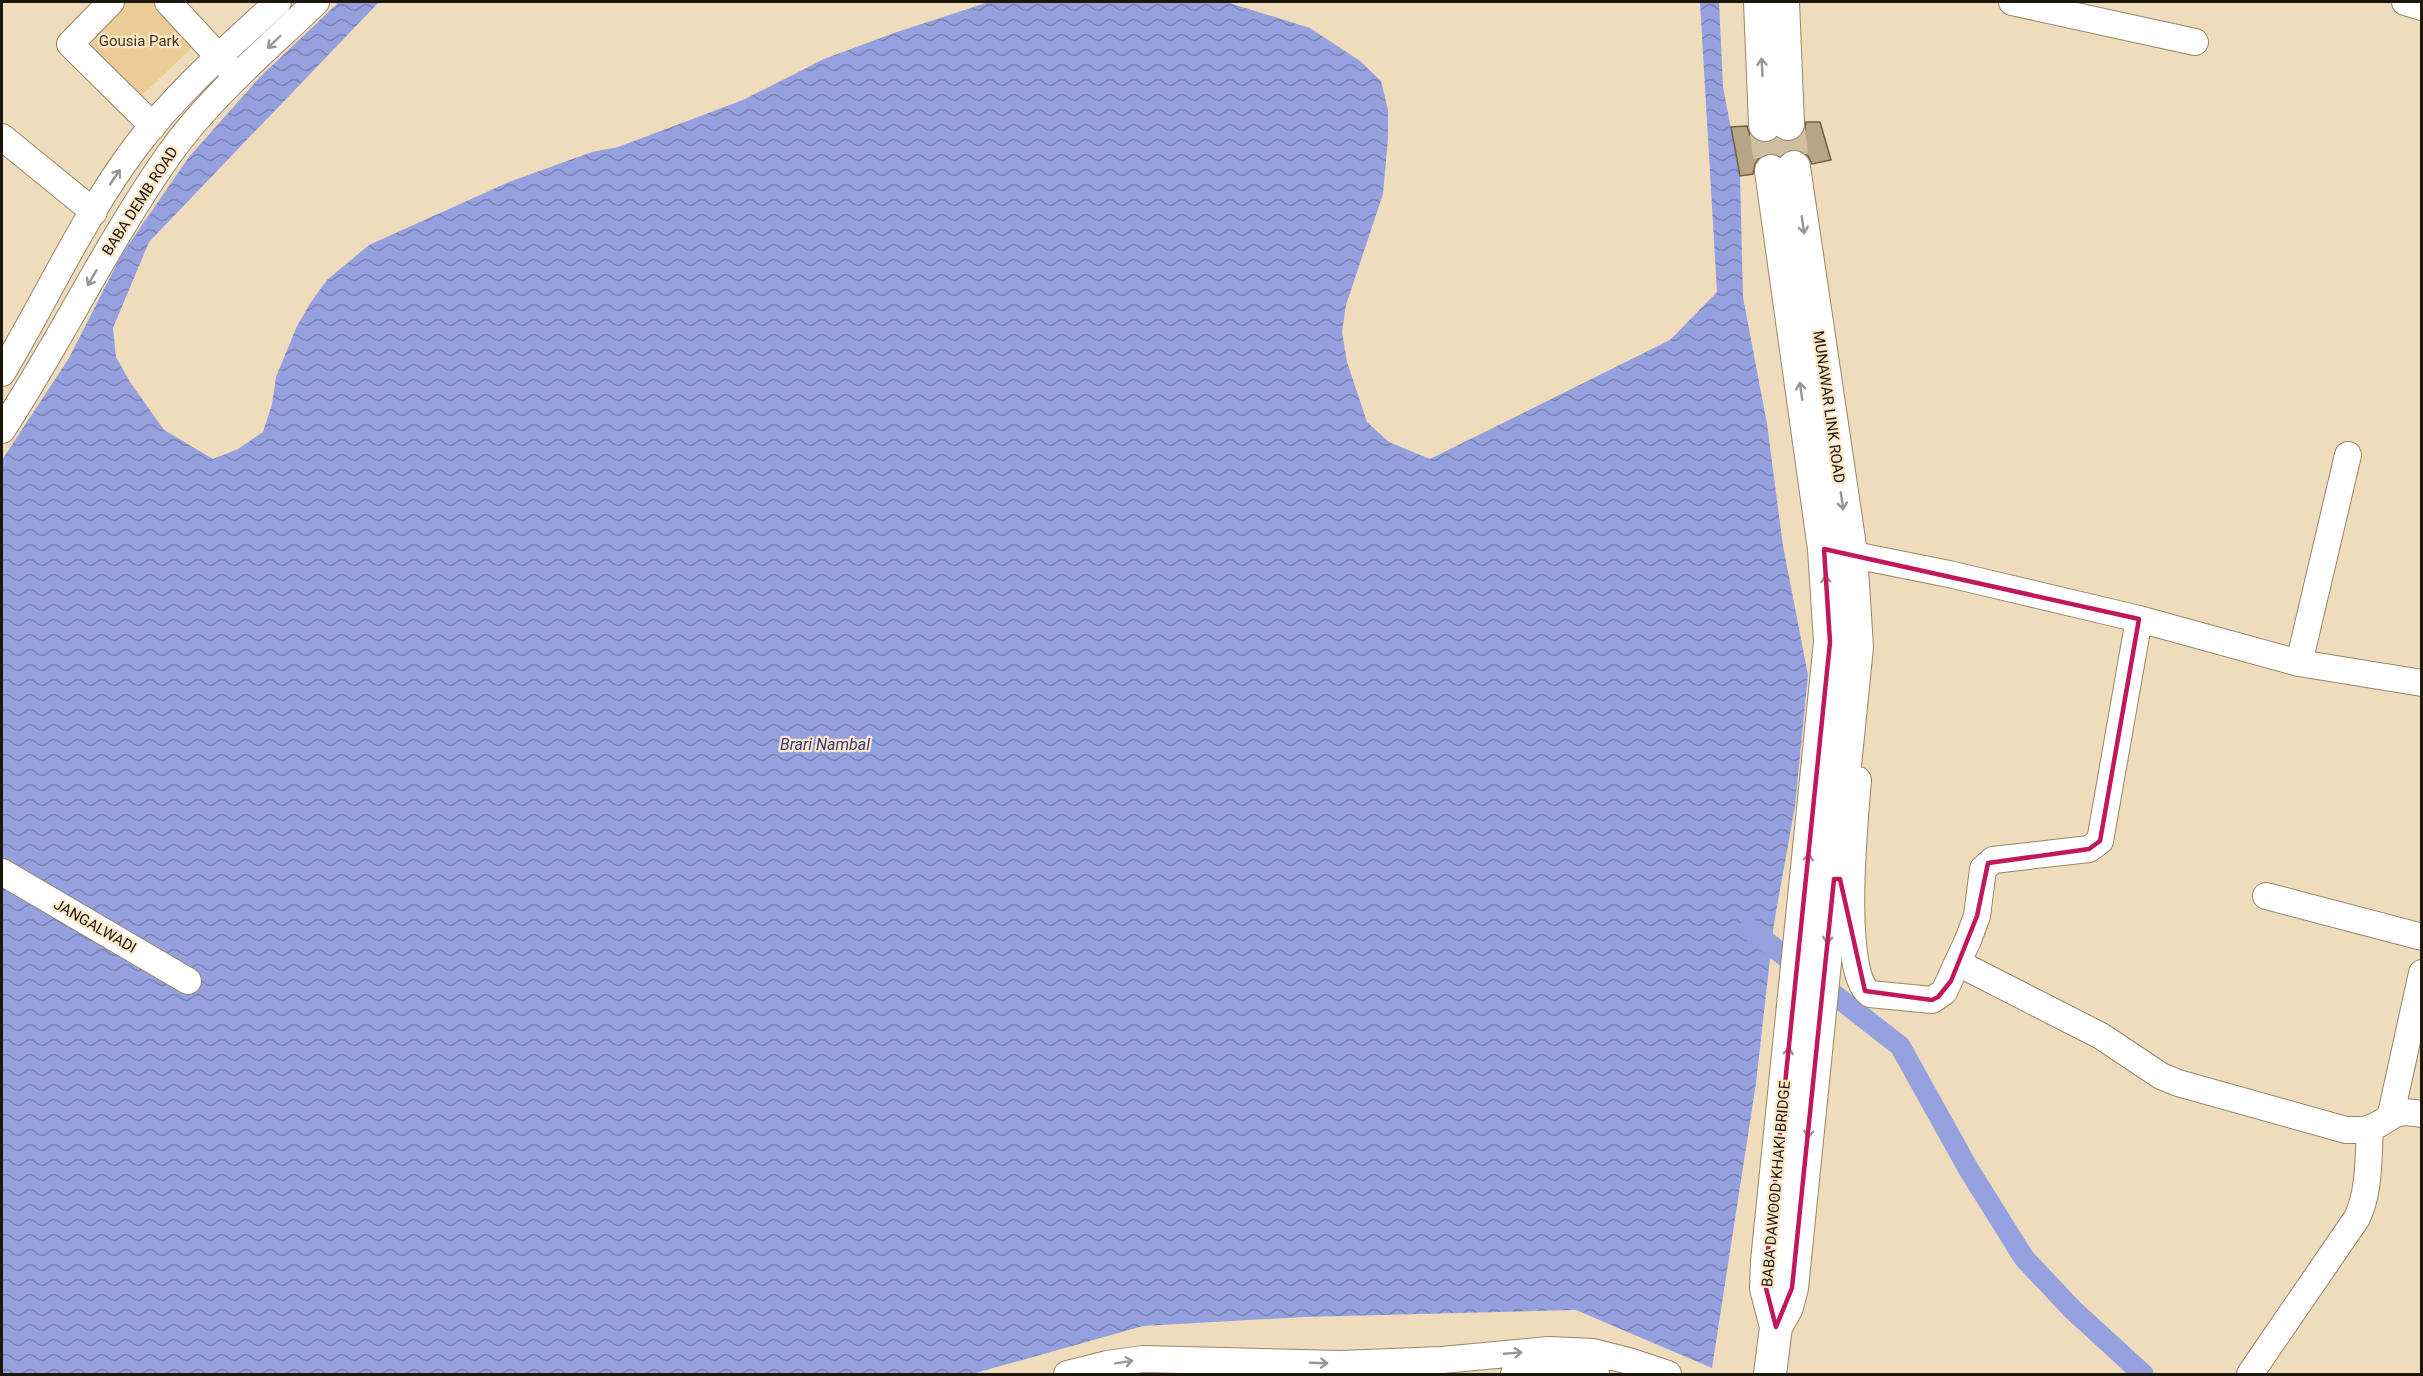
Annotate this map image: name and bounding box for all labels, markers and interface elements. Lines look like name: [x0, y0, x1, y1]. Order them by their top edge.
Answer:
park label: Gousia Park: [99, 32, 180, 50]
one-way arrow: [267, 35, 282, 49]
one-way arrow: [1757, 57, 1768, 77]
street label: BABA DEMB ROAD: [98, 143, 182, 259]
one-way arrow: [109, 169, 121, 186]
one-way arrow: [1797, 215, 1808, 235]
one-way arrow: [85, 269, 97, 286]
street label: MUNAWAR LINK ROAD: [1809, 330, 1849, 484]
one-way arrow: [1796, 381, 1807, 401]
one-way arrow: [1837, 491, 1848, 511]
one-way arrow: [1821, 575, 1832, 595]
water label: Brari Nambal: [780, 735, 870, 754]
one-way arrow: [1803, 853, 1814, 873]
street label: JANGALWADI: [51, 895, 139, 957]
one-way arrow: [1822, 925, 1833, 945]
one-way arrow: [1783, 1047, 1794, 1067]
street label: BABA DAWOOD KHAKI BRIDGE: [1758, 1080, 1794, 1288]
one-way arrow: [1803, 1119, 1814, 1139]
one-way arrow: [1503, 1347, 1523, 1358]
one-way arrow: [1114, 1356, 1134, 1367]
one-way arrow: [1308, 1358, 1328, 1369]

